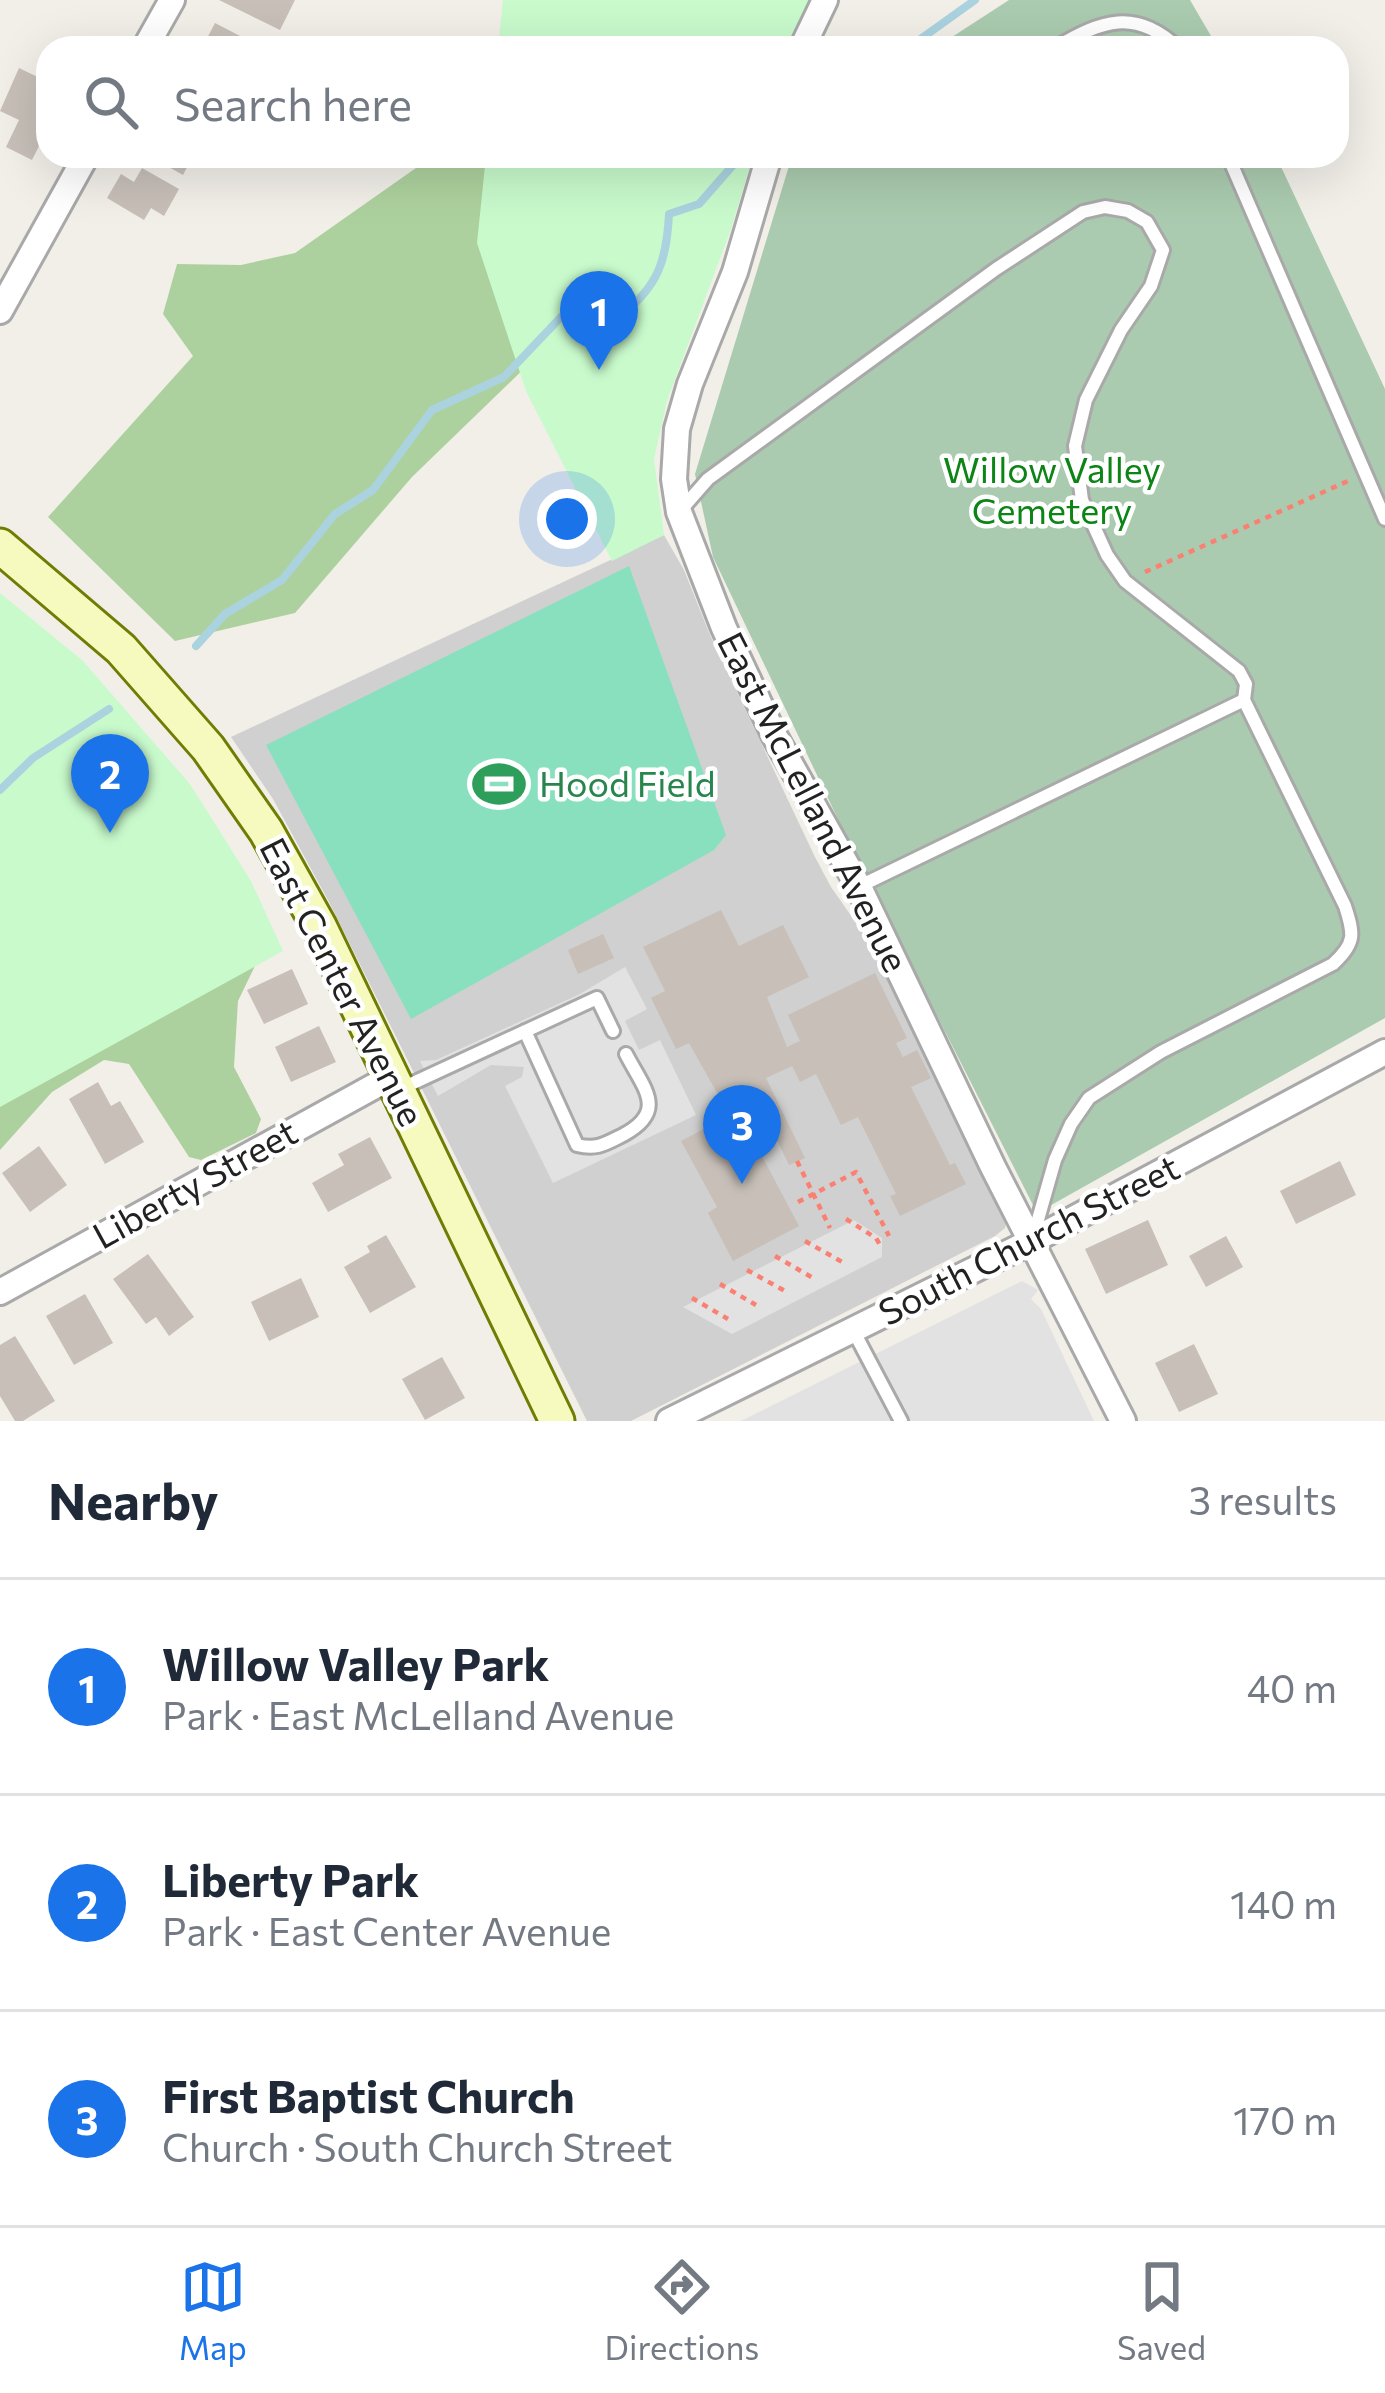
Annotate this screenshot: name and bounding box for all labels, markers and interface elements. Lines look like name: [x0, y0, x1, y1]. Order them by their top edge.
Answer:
search box: [36, 36, 1349, 168]
icon: search: [78, 69, 144, 135]
text: Search here: [174, 75, 412, 130]
pin: 1: [560, 271, 638, 370]
park label: Willow Valley Cemetery: [943, 446, 1161, 531]
your location: [537, 489, 597, 549]
street label: East McLelland Avenue: [710, 624, 920, 978]
pin: 2: [71, 734, 149, 833]
sports icon: Hood Field: [470, 755, 528, 813]
place label: Hood Field: [539, 760, 716, 804]
street label: East Center Avenue: [252, 830, 435, 1132]
pin: 3: [703, 1085, 781, 1184]
street label: Liberty Street: [84, 1108, 304, 1256]
street label: South Church Street: [871, 1143, 1186, 1333]
text: Nearby: [48, 1468, 218, 1531]
text: 3 results: [1189, 1475, 1337, 1523]
text: Willow Valley Park: [162, 1635, 549, 1690]
text: 1: [78, 1663, 96, 1711]
text: 40 m: [1247, 1663, 1337, 1711]
text: Park · East McLelland Avenue: [162, 1690, 674, 1738]
text: Liberty Park: [162, 1851, 419, 1906]
text: 2: [76, 1879, 98, 1927]
text: 140 m: [1230, 1879, 1337, 1927]
text: Park · East Center Avenue: [162, 1906, 611, 1954]
text: First Baptist Church: [162, 2067, 575, 2122]
text: 3: [76, 2095, 98, 2143]
text: 170 m: [1233, 2095, 1337, 2143]
text: Church · South Church Street: [162, 2122, 672, 2170]
tab: Map: [179, 2254, 247, 2367]
tab: Directions: [605, 2254, 759, 2367]
tab: Saved: [1117, 2254, 1206, 2367]

